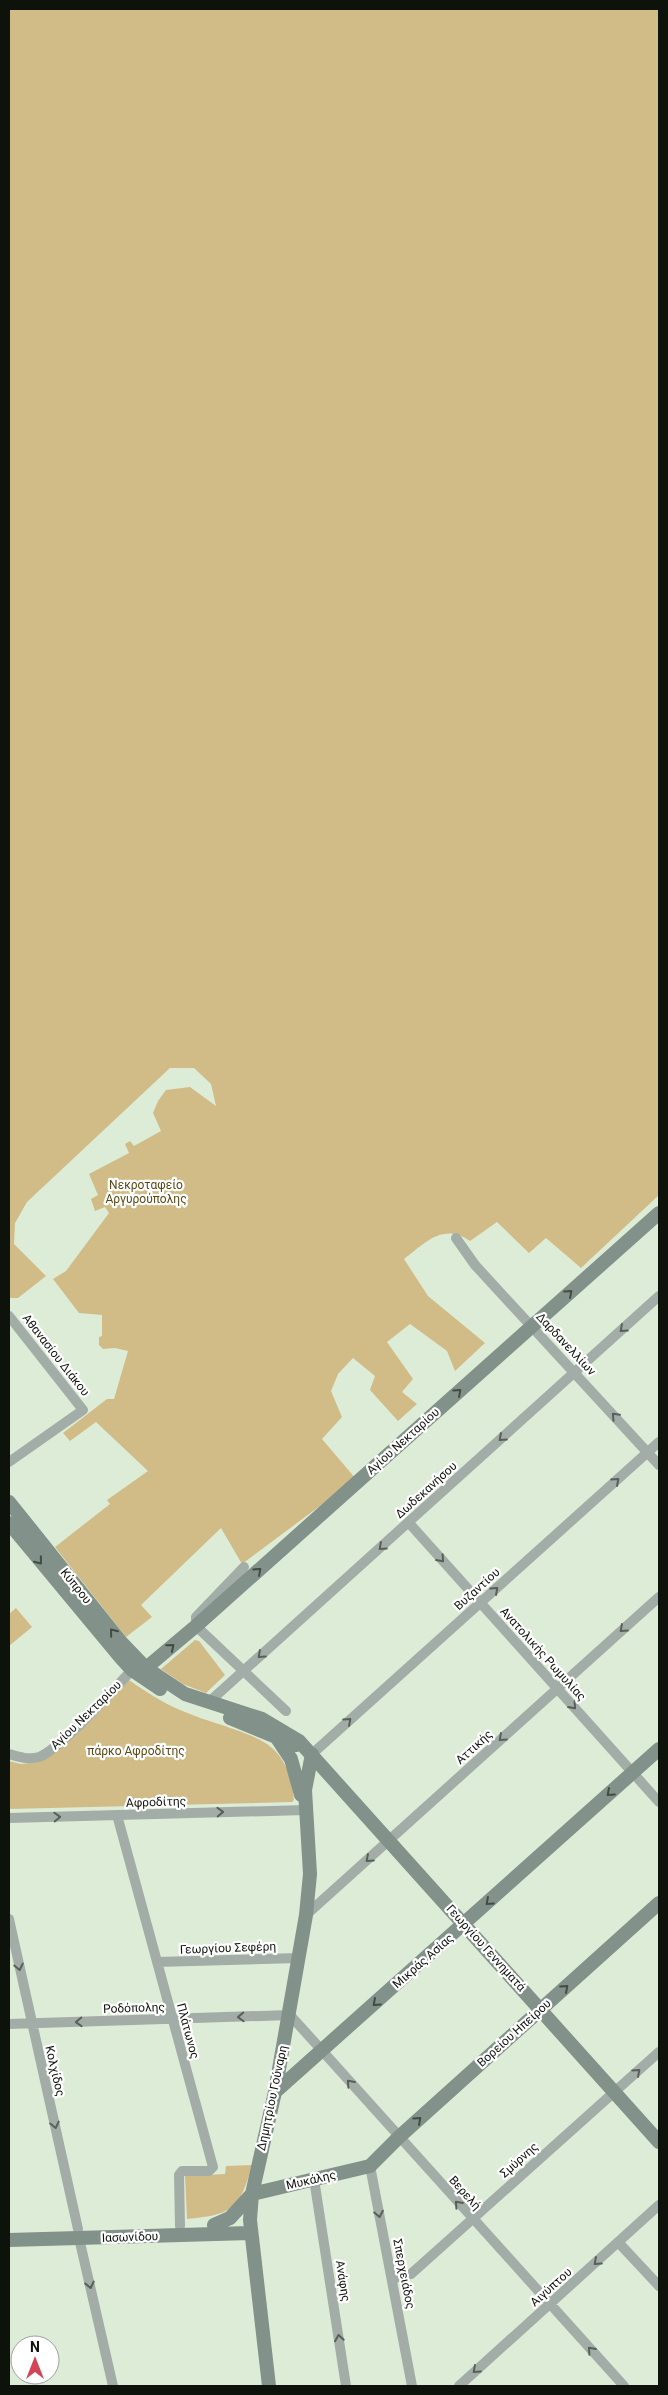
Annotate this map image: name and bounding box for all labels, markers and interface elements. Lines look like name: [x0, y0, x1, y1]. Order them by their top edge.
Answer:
park label: Νεκροταφείο Αργυρούπολης: [105, 1178, 187, 1206]
one-way arrow: [563, 1290, 572, 1299]
street label: Δαρδανελλίων: [533, 1310, 599, 1378]
street label: Αθανασίου Διάκου: [20, 1311, 92, 1399]
one-way arrow: [620, 1323, 629, 1332]
one-way arrow: [452, 1389, 461, 1398]
street label: Αγίου Νεκταρίου: [364, 1405, 442, 1477]
one-way arrow: [612, 1412, 621, 1421]
one-way arrow: [499, 1432, 508, 1441]
street label: Δωδεκανήσου: [392, 1459, 460, 1521]
one-way arrow: [611, 1478, 620, 1487]
one-way arrow: [378, 1541, 387, 1550]
one-way arrow: [435, 1553, 444, 1562]
one-way arrow: [34, 1555, 42, 1564]
street label: Βυζαντίου: [451, 1565, 503, 1613]
street label: Κύπρου: [58, 1566, 94, 1606]
one-way arrow: [253, 1567, 262, 1576]
one-way arrow: [490, 1586, 499, 1595]
street label: Ανατολικής Ρωμυλίας: [497, 1604, 589, 1704]
one-way arrow: [620, 1624, 629, 1633]
one-way arrow: [111, 1629, 119, 1638]
one-way arrow: [165, 1645, 174, 1653]
one-way arrow: [258, 1650, 267, 1659]
street label: Αγίου Νεκταρίου: [48, 1678, 124, 1752]
one-way arrow: [567, 1700, 576, 1709]
one-way arrow: [343, 1718, 352, 1727]
street label: Αττικής: [453, 1727, 495, 1767]
one-way arrow: [499, 1732, 508, 1741]
park label: πάρκο Αφροδίτης: [87, 1744, 185, 1758]
one-way arrow: [607, 1788, 616, 1797]
street label: Αφροδίτης: [126, 1794, 186, 1810]
one-way arrow: [216, 1807, 224, 1818]
one-way arrow: [54, 1812, 62, 1822]
one-way arrow: [365, 1853, 374, 1862]
one-way arrow: [486, 1896, 495, 1905]
street label: Γεωργίου Γεννηματά: [444, 1902, 529, 1994]
street label: Μικράς Ασίας: [390, 1931, 456, 1991]
street label: Γεωργίου Σεφέρη: [180, 1939, 276, 1957]
one-way arrow: [13, 1962, 24, 1971]
one-way arrow: [559, 1985, 568, 1994]
street label: Βορείου Ηπείρου: [474, 1996, 554, 2070]
one-way arrow: [372, 1997, 381, 2006]
street label: Ροδόπολης: [103, 2000, 165, 2016]
street label: Πλάτωνος: [174, 2002, 202, 2060]
one-way arrow: [237, 2011, 245, 2022]
one-way arrow: [74, 2017, 82, 2027]
street label: Κολχίδος: [42, 2044, 68, 2098]
street label: Δημητρίου Γούναρη: [254, 2044, 290, 2152]
one-way arrow: [632, 2069, 641, 2078]
one-way arrow: [347, 2079, 356, 2088]
one-way arrow: [413, 2117, 422, 2126]
one-way arrow: [49, 2121, 60, 2130]
street label: Σμύρνης: [497, 2139, 541, 2181]
street label: Μυκάλης: [285, 2168, 337, 2192]
street label: Βερελή: [446, 2173, 484, 2213]
one-way arrow: [455, 2201, 464, 2210]
one-way arrow: [374, 2209, 384, 2218]
street label: Ιασωνίδου: [101, 2229, 159, 2245]
street label: Σπερχειάδος: [390, 2238, 418, 2310]
one-way arrow: [594, 2256, 603, 2265]
street label: Ανάφης: [333, 2259, 353, 2303]
street label: Αιγύπτου: [527, 2265, 575, 2309]
one-way arrow: [84, 2281, 95, 2290]
one-way arrow: [334, 2334, 345, 2342]
north arrow: [10, 2335, 60, 2385]
text: N: [30, 2339, 40, 2355]
one-way arrow: [588, 2347, 597, 2356]
one-way arrow: [473, 2364, 482, 2373]

